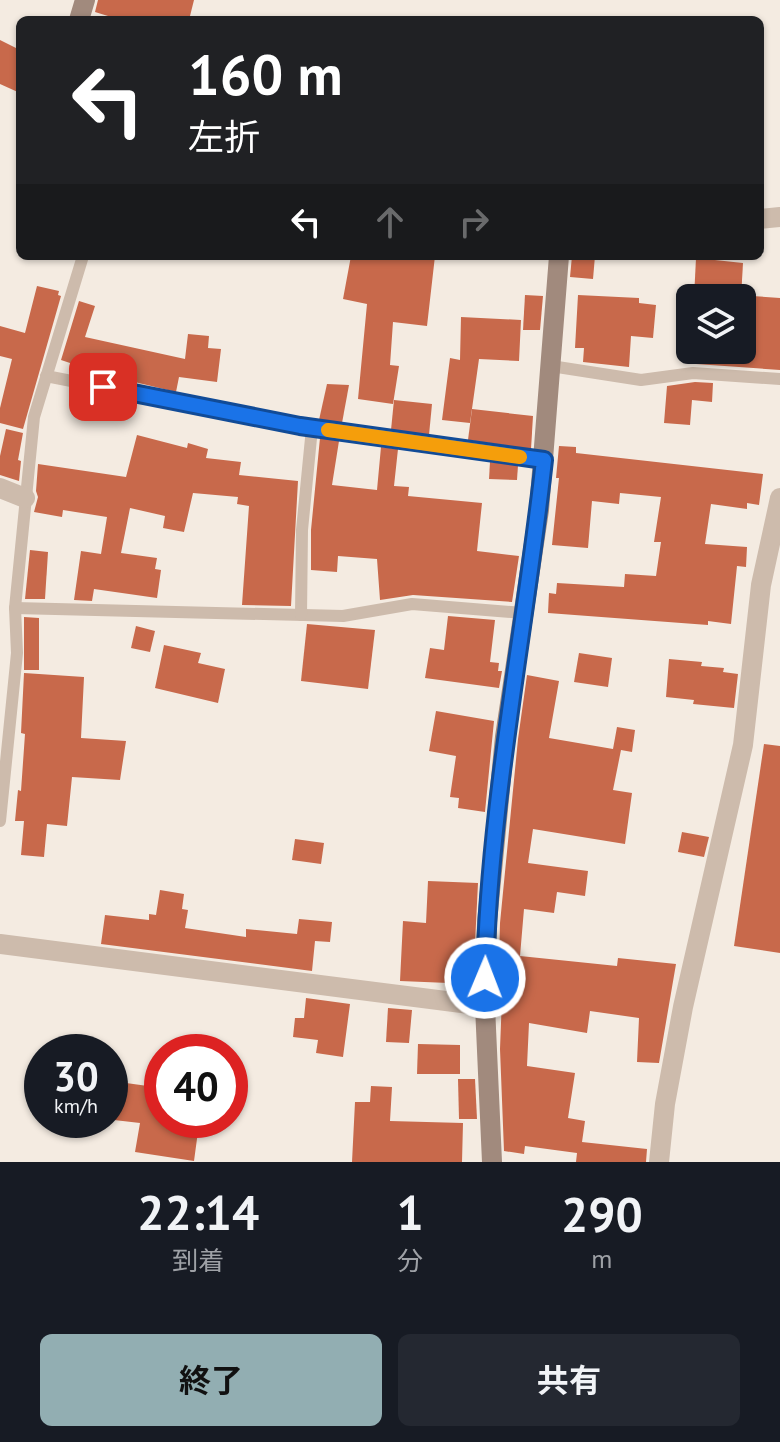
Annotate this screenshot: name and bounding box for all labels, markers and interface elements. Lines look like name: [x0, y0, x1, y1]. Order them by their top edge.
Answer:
text: 160 m: [188, 38, 343, 110]
icon: left: [56, 48, 160, 152]
text: 左折: [188, 113, 260, 160]
icon: left: [284, 200, 328, 244]
icon: ahead: [368, 200, 412, 244]
icon: right: [452, 200, 496, 244]
map controls: [676, 284, 756, 364]
button: layers: [676, 284, 756, 364]
pin: [69, 353, 137, 421]
icon: arrive: [81, 365, 125, 409]
position arrow: [443, 936, 527, 1020]
speed limit sign: 40: [144, 1034, 248, 1138]
text: 30: [53, 1050, 99, 1102]
text: km/h: [54, 1093, 98, 1119]
text: 22:14: [137, 1181, 259, 1243]
text: 1: [396, 1181, 424, 1243]
text: 290: [561, 1183, 643, 1245]
text: m: [591, 1242, 612, 1275]
text: 到着: [172, 1244, 224, 1277]
text: 分: [397, 1244, 423, 1277]
button: 終了: [40, 1334, 382, 1426]
button: 共有: [398, 1334, 740, 1426]

